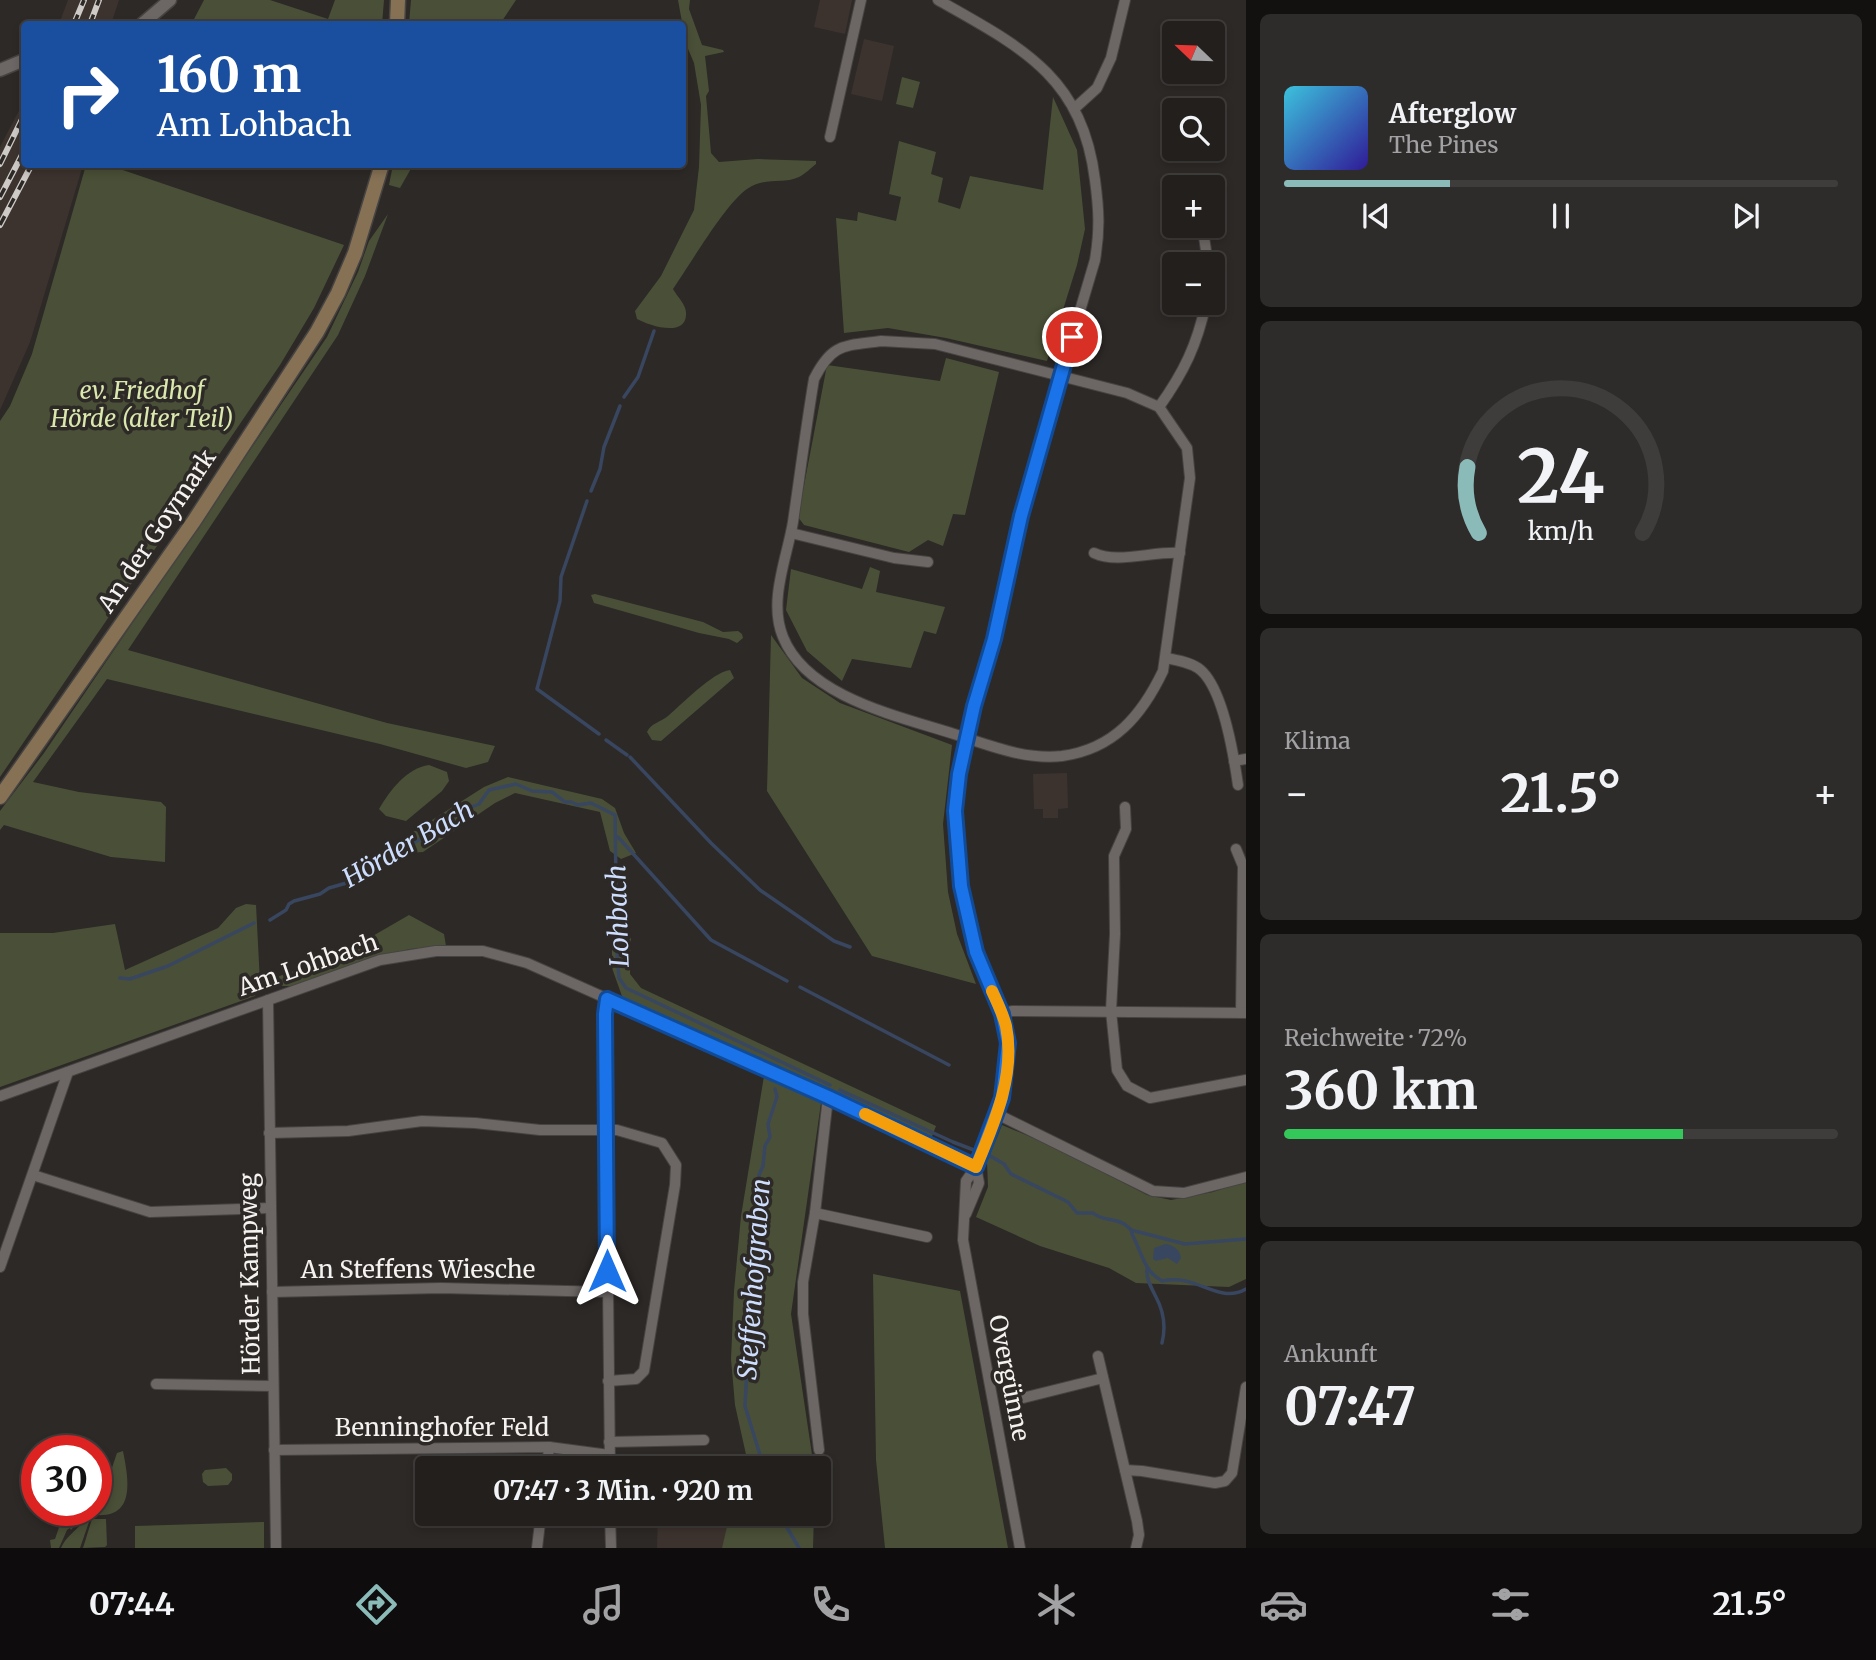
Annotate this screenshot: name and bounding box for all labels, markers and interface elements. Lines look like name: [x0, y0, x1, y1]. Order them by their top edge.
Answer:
north arrow: [1162, 21, 1225, 84]
map controls: [1162, 21, 1225, 315]
text: 160 m: [157, 44, 301, 105]
icon: right: [42, 49, 133, 140]
text: Afterglow: [1389, 97, 1516, 130]
button: search: [1162, 98, 1225, 161]
text: Am Lohbach: [157, 105, 352, 145]
text: The Pines: [1389, 130, 1499, 159]
button: +: [1162, 175, 1225, 238]
icon: previous: [1357, 197, 1395, 235]
icon: pause: [1542, 197, 1580, 235]
icon: next: [1727, 197, 1765, 235]
button: −: [1162, 252, 1225, 315]
pin: [1042, 307, 1102, 367]
icon: arrive: [1053, 318, 1091, 356]
park label: ev. Friedhof Hörde (alter Teil): [49, 375, 234, 434]
text: 24: [1517, 432, 1605, 524]
street label: An der Goymark: [90, 443, 223, 619]
text: km/h: [1528, 515, 1594, 547]
text: Klima: [1284, 726, 1351, 755]
text: 21.5°: [1500, 761, 1622, 826]
text: −: [1284, 770, 1309, 817]
text: +: [1813, 770, 1838, 817]
water label: Hörder Bach: [335, 793, 479, 895]
water label: Lohbach: [599, 864, 636, 968]
street label: Am Lohbach: [233, 926, 382, 1003]
text: Reichweite · 72%: [1284, 1023, 1467, 1052]
text: 360 km: [1284, 1058, 1478, 1123]
street label: Hörder Kampweg: [232, 1172, 267, 1375]
water label: Steffenhofgraben: [730, 1177, 777, 1381]
position arrow: [570, 1234, 644, 1308]
street label: An Steffens Wiesche: [300, 1254, 535, 1285]
street label: Overgünne: [982, 1312, 1037, 1444]
text: Ankunft: [1284, 1339, 1377, 1368]
text: 07:47: [1284, 1374, 1416, 1439]
street label: Benninghofer Feld: [335, 1412, 549, 1443]
speed limit sign: 30: [21, 1435, 112, 1526]
text: 07:47 · 3 Min. · 920 m: [493, 1474, 753, 1507]
icon: directions: [352, 1580, 401, 1629]
icon: music: [579, 1580, 628, 1629]
icon: phone: [806, 1580, 855, 1629]
icon: climate: [1032, 1580, 1081, 1629]
icon: car: [1259, 1580, 1308, 1629]
icon: filters: [1486, 1580, 1535, 1629]
text: 07:44: [89, 1584, 174, 1624]
text: 21.5°: [1712, 1584, 1787, 1624]

